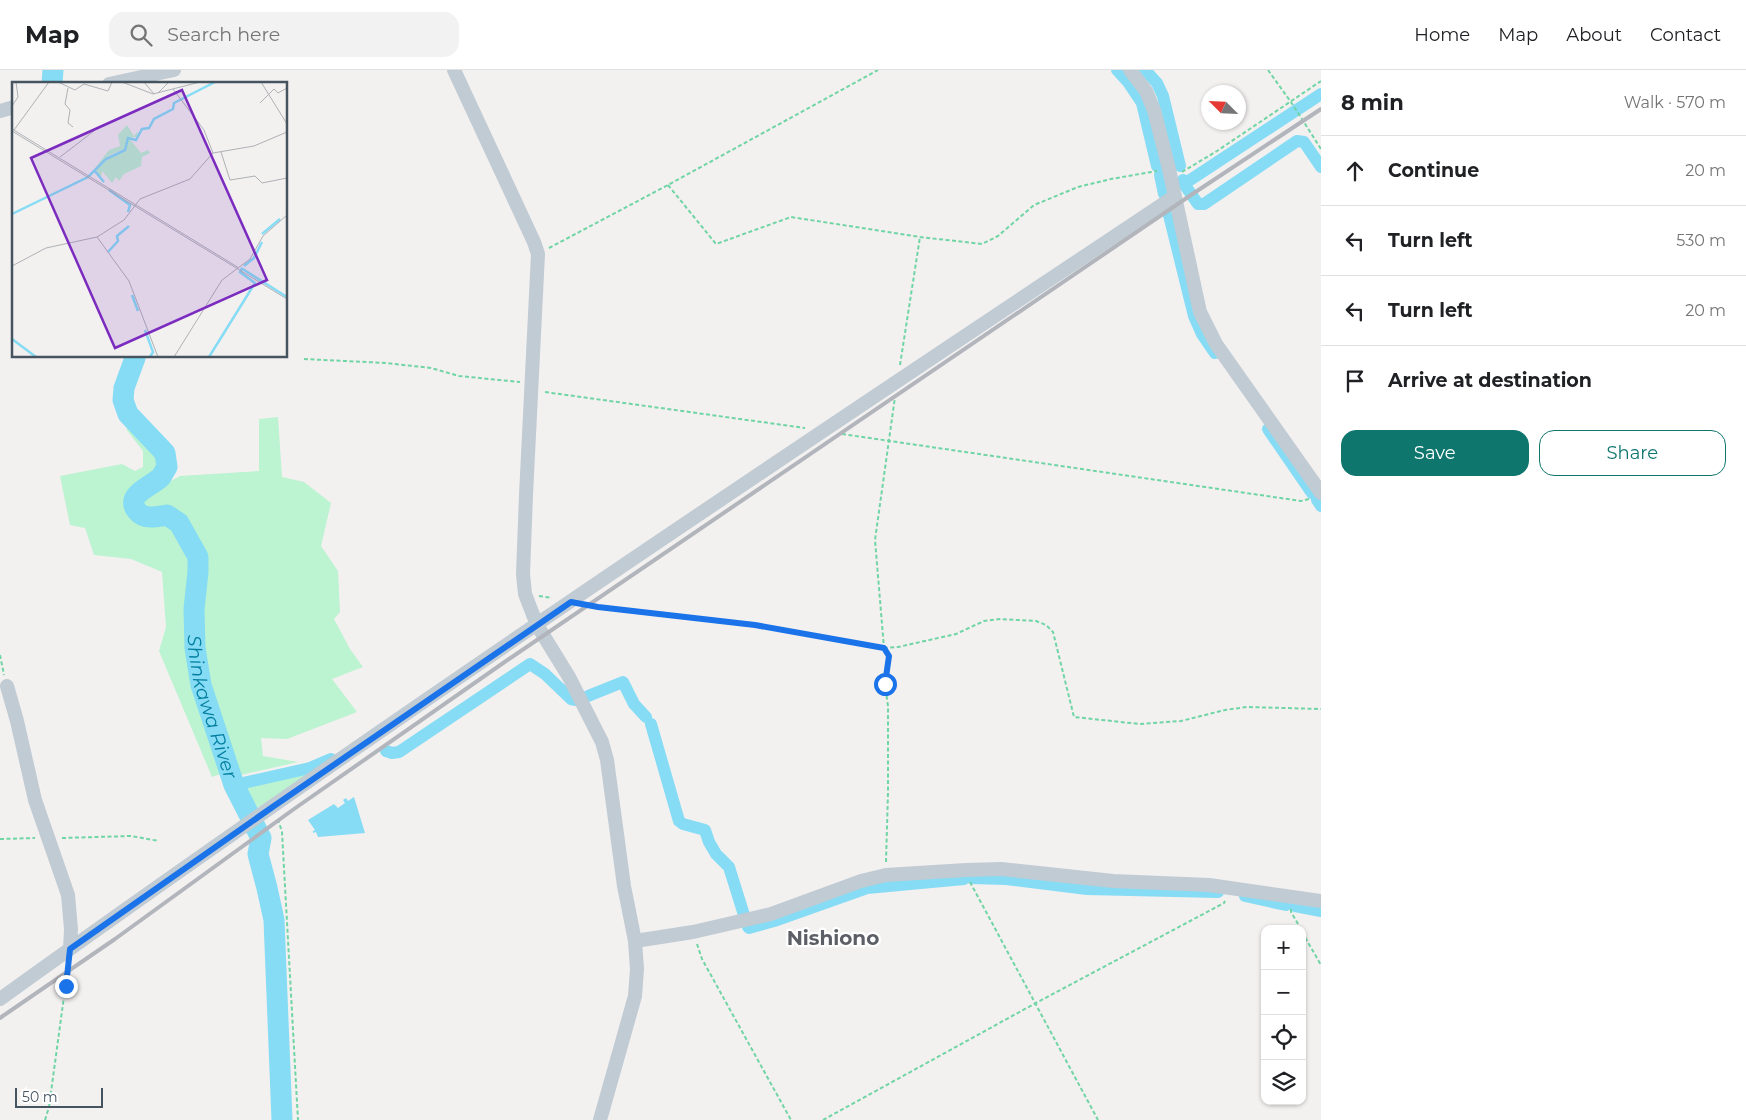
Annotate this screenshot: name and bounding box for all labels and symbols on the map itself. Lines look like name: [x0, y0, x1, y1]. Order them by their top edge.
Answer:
inset map: [12, 82, 288, 358]
north arrow: [1201, 85, 1246, 130]
water label: Shinkawa River: [183, 635, 243, 782]
route start: [874, 673, 897, 696]
district label: Nishiono: [787, 926, 879, 950]
route end: [55, 975, 78, 998]
scale bar: [15, 1085, 102, 1108]

